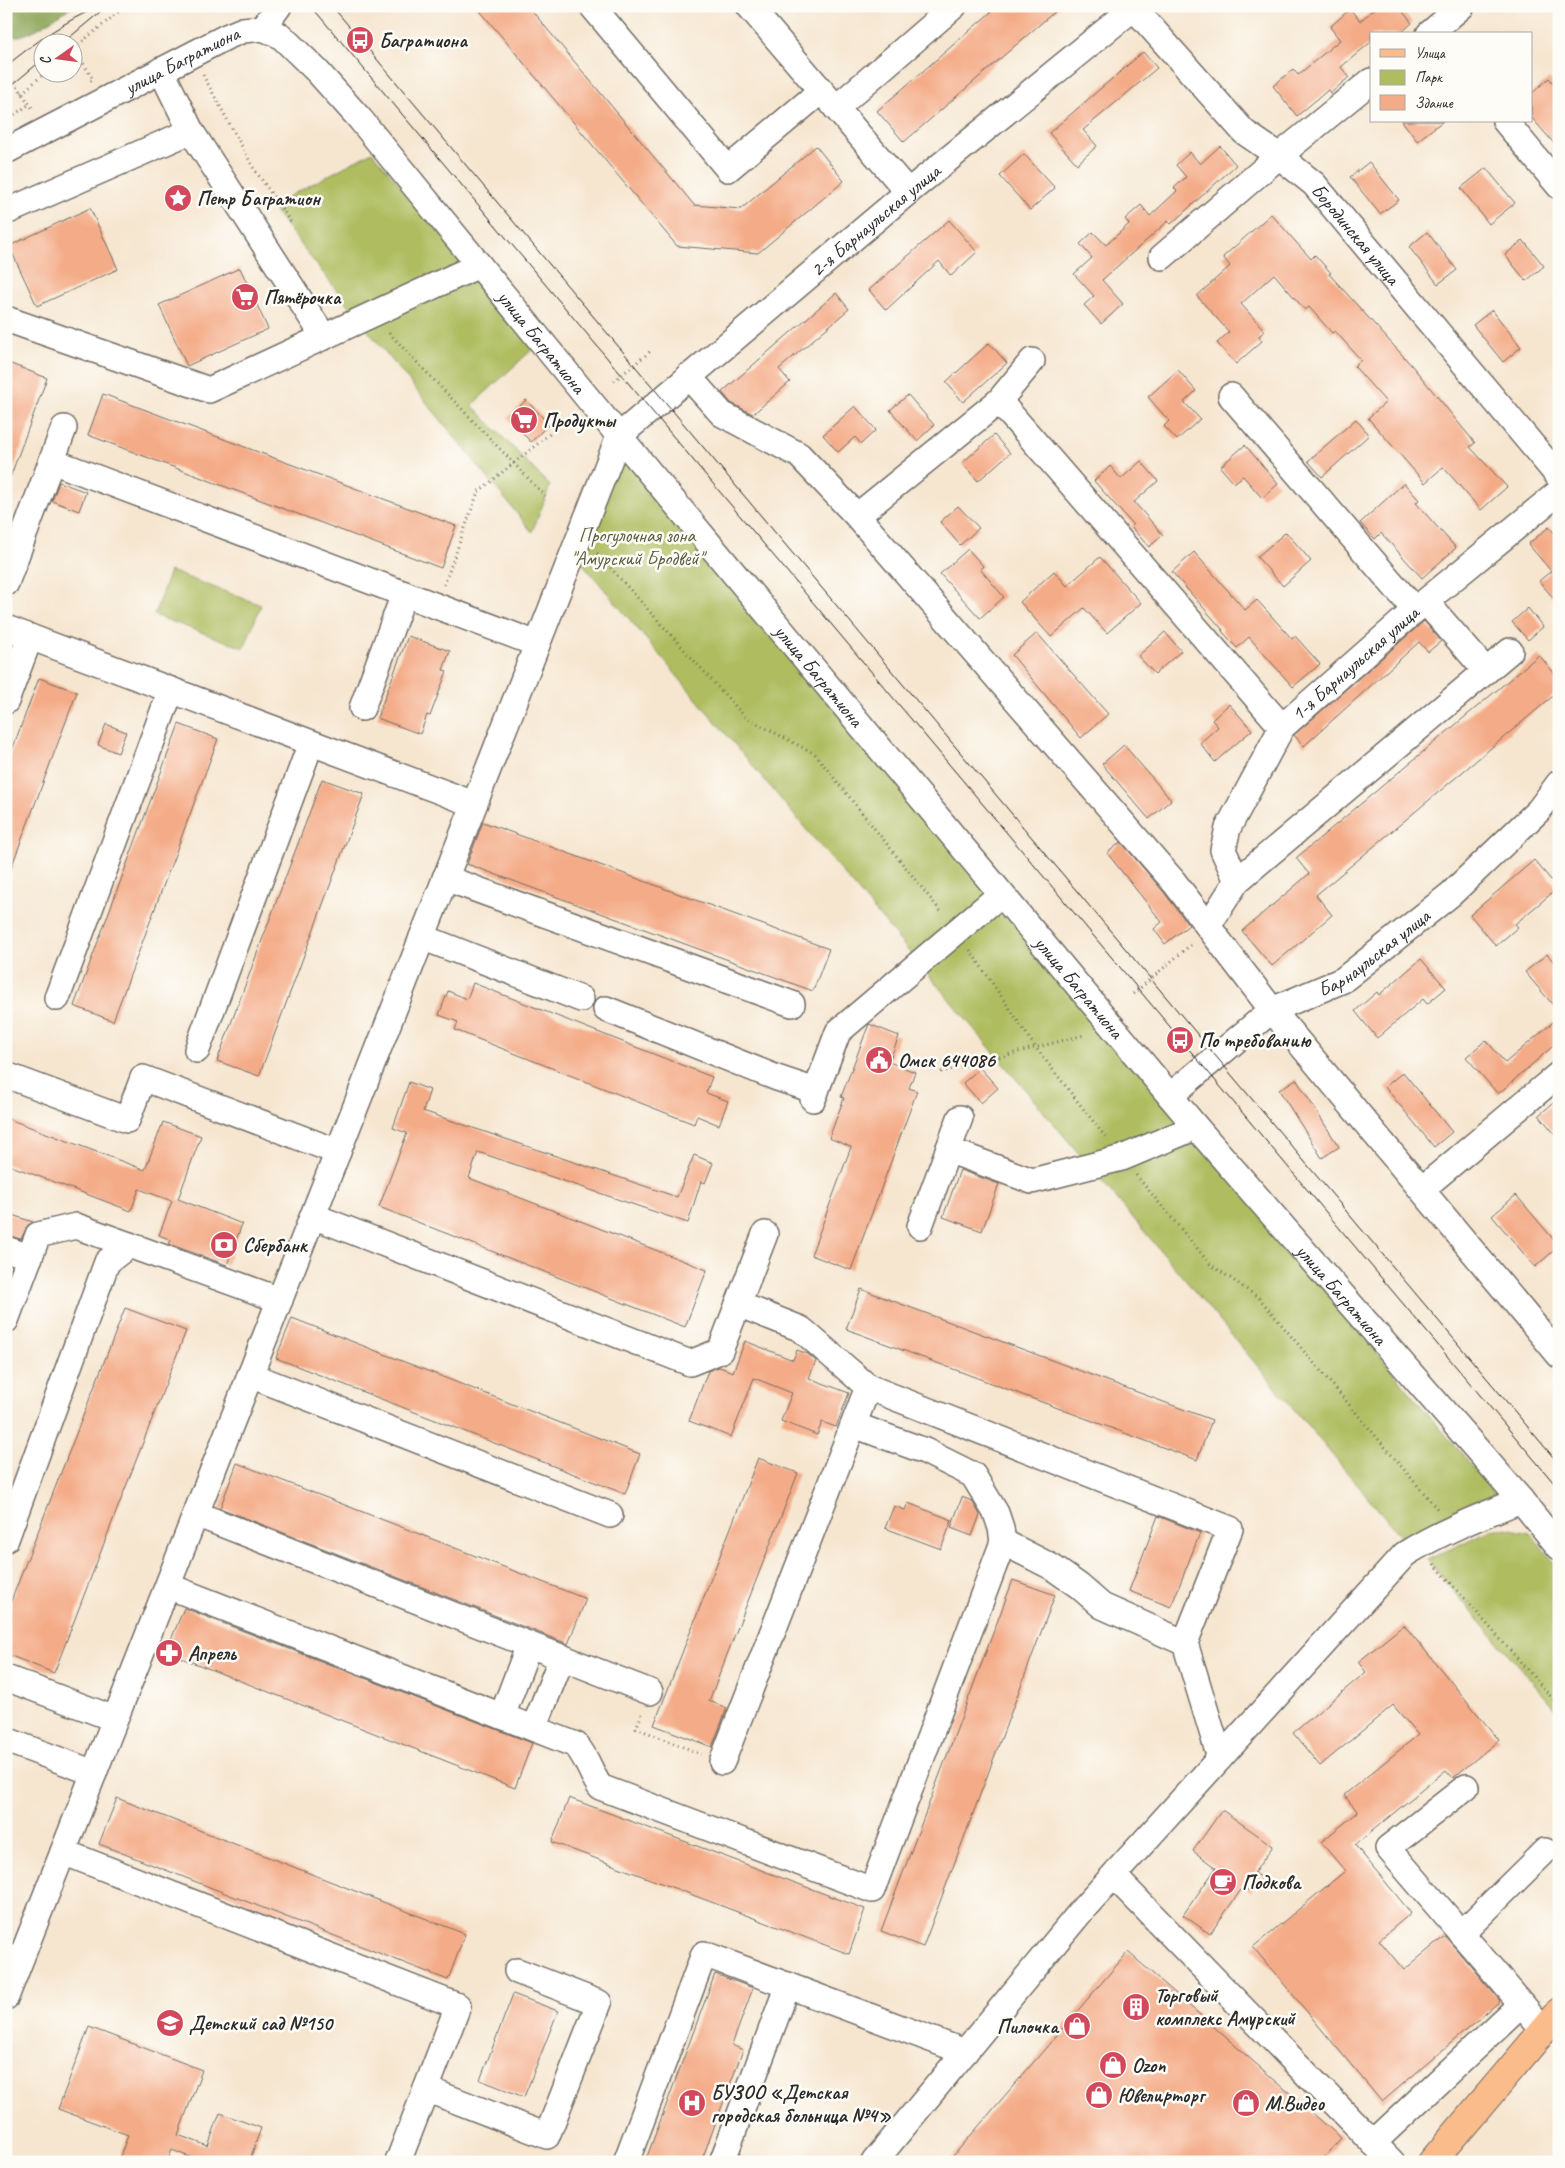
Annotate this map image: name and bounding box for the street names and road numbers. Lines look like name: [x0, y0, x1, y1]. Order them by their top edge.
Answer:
street label: улица Багратиона: [120, 20, 245, 101]
street label: 2-я Барнаульская улица: [805, 158, 947, 282]
street label: Бородинская улица: [1306, 178, 1406, 292]
street label: улица Багратиона: [491, 285, 592, 400]
street label: 1-я Барнаульская улица: [1286, 599, 1425, 726]
street label: улица Багратиона: [768, 619, 870, 734]
street label: Барнаульская улица: [1314, 903, 1437, 1002]
street label: улица Багратиона: [1028, 930, 1130, 1045]
street label: улица Багратиона: [1290, 1238, 1393, 1352]

